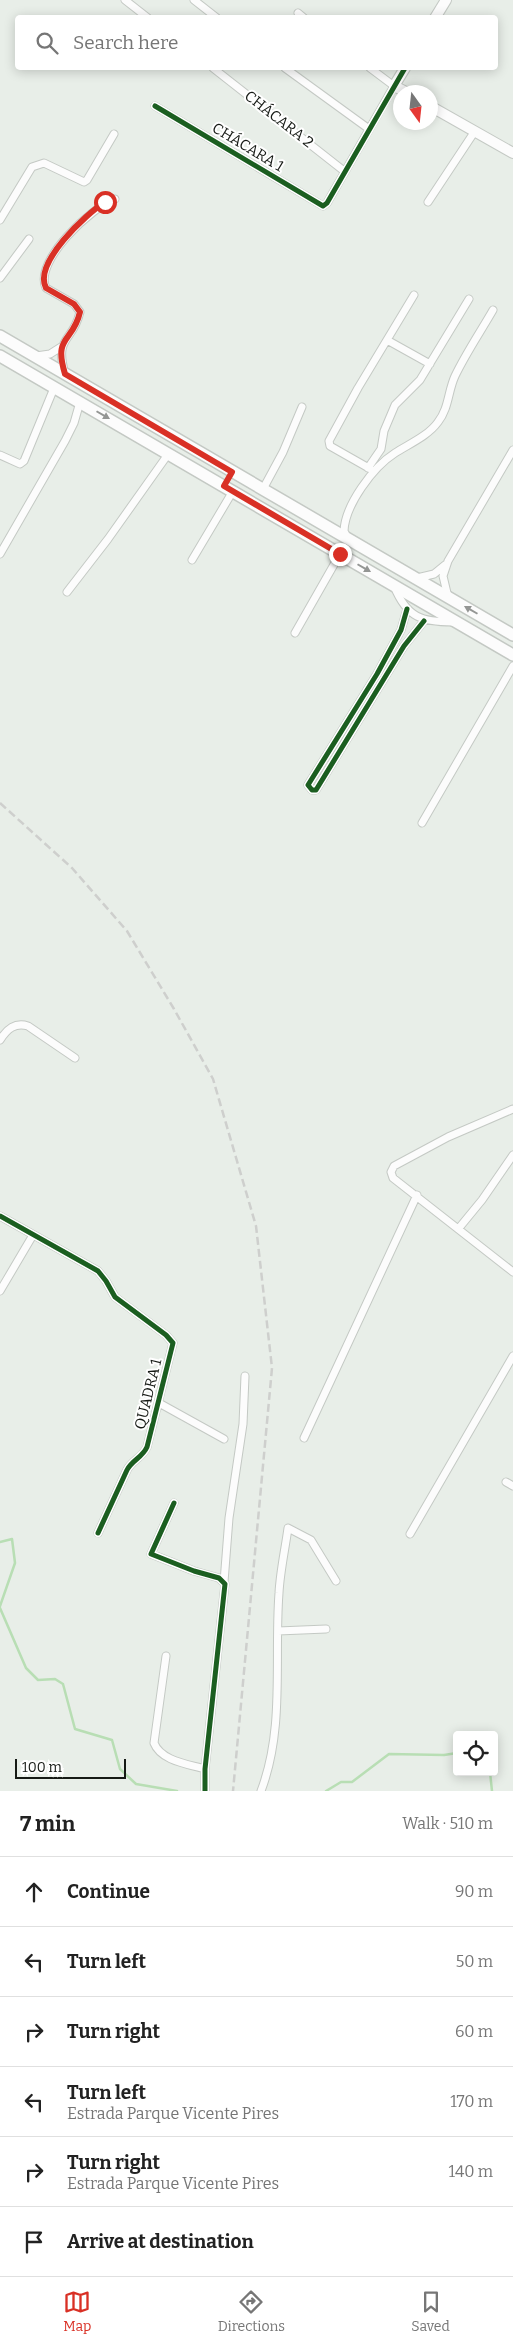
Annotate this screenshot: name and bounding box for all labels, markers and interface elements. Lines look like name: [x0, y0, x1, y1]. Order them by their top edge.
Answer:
search box: [15, 15, 498, 70]
icon: search: [33, 29, 61, 57]
text: Search here: [73, 31, 178, 54]
north arrow: [393, 85, 438, 130]
street label: CHÁCARA 2: [241, 87, 317, 151]
street label: CHÁCARA 1: [209, 119, 287, 175]
route start: [94, 191, 117, 214]
one-way arrow: [96, 411, 109, 420]
route end: [329, 543, 352, 566]
one-way arrow: [357, 564, 370, 573]
one-way arrow: [464, 606, 478, 615]
street label: QUADRA 1: [131, 1357, 165, 1431]
map controls: [453, 1731, 498, 1776]
button: locate: [453, 1731, 498, 1776]
scale bar: [15, 1756, 126, 1779]
text: 100 m: [22, 1759, 62, 1776]
text: 7 min: [20, 1811, 75, 1837]
text: Walk · 510 m: [402, 1814, 493, 1833]
icon: ahead: [20, 1878, 48, 1906]
text: Continue: [67, 1880, 150, 1903]
text: 90 m: [455, 1882, 493, 1901]
icon: left: [20, 1948, 48, 1976]
text: Turn left: [67, 1950, 146, 1973]
text: 50 m: [456, 1952, 493, 1971]
icon: right: [20, 2018, 48, 2046]
text: Turn right: [67, 2020, 160, 2043]
text: 60 m: [455, 2022, 493, 2041]
text: Turn left: [67, 2081, 146, 2104]
icon: left: [20, 2088, 48, 2116]
text: 170 m: [450, 2092, 493, 2111]
text: Estrada Parque Vicente Pires: [67, 2104, 279, 2123]
text: Turn right: [67, 2151, 160, 2174]
icon: right: [20, 2158, 48, 2186]
text: 140 m: [448, 2162, 493, 2181]
text: Estrada Parque Vicente Pires: [67, 2174, 279, 2193]
icon: arrive: [20, 2228, 48, 2256]
text: Arrive at destination: [67, 2230, 254, 2253]
tab: Map: [63, 2288, 91, 2335]
tab: Directions: [218, 2288, 285, 2335]
tab: Saved: [411, 2288, 450, 2335]

